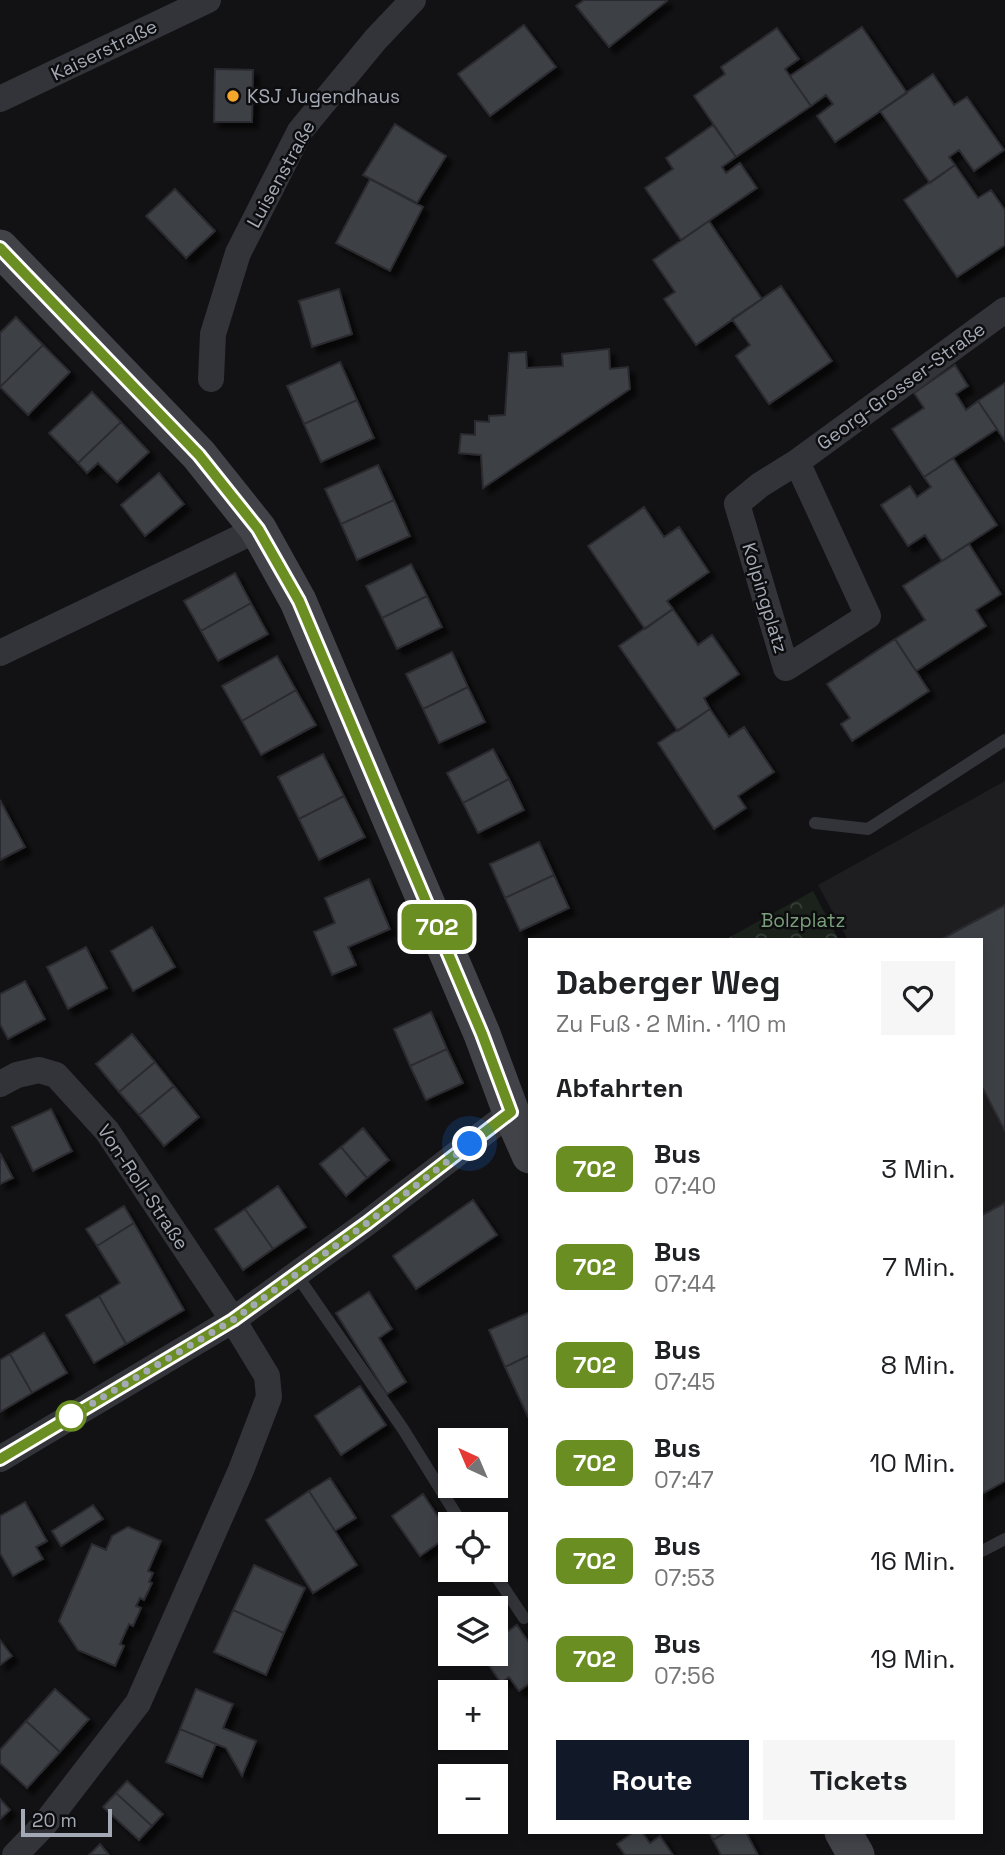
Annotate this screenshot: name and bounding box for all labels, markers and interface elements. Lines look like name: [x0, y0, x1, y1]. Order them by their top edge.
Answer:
street label: Kaiserstraße: [47, 14, 161, 86]
place label: KSJ Jugendhaus: [247, 84, 400, 109]
marker: KSJ Jugendhaus: [225, 88, 241, 104]
street label: Luisenstraße: [241, 116, 321, 232]
street label: Georg-Grosser-Straße: [812, 316, 990, 456]
street label: Kolpingplatz: [736, 540, 794, 656]
line badge: 702: [397, 904, 477, 950]
park label: Bolzplatz: [761, 908, 845, 933]
text: 702: [415, 911, 459, 942]
button: heart: [881, 961, 955, 1035]
text: Daberger Weg: [556, 962, 781, 1004]
text: Zu Fuß · 2 Min. · 110 m: [556, 1009, 786, 1039]
text: Abfahrten: [556, 1071, 684, 1105]
street label: Von-Roll-Straße: [92, 1119, 194, 1255]
your location: [452, 1126, 487, 1161]
text: Bus: [654, 1137, 701, 1171]
text: 3 Min.: [881, 1152, 955, 1186]
text: 702: [573, 1153, 616, 1184]
text: 07:40: [654, 1171, 716, 1201]
text: Bus: [654, 1235, 701, 1269]
text: 7 Min.: [882, 1250, 955, 1284]
text: 702: [573, 1251, 616, 1282]
text: 07:44: [654, 1269, 716, 1299]
text: Bus: [654, 1333, 701, 1367]
text: 8 Min.: [881, 1348, 955, 1382]
text: 702: [573, 1349, 616, 1380]
text: 07:45: [654, 1367, 715, 1397]
unlabelled marker: [56, 1401, 86, 1431]
north arrow: [438, 1428, 508, 1498]
map controls: [438, 1428, 508, 1834]
text: Bus: [654, 1431, 701, 1465]
text: 10 Min.: [869, 1446, 955, 1480]
text: 702: [573, 1447, 616, 1478]
text: 07:47: [654, 1465, 714, 1495]
button: locate: [438, 1512, 508, 1582]
text: Bus: [654, 1529, 701, 1563]
text: 16 Min.: [870, 1544, 955, 1578]
text: 702: [573, 1545, 616, 1576]
text: 07:53: [654, 1563, 715, 1593]
button: layers: [438, 1596, 508, 1666]
text: Bus: [654, 1627, 701, 1661]
text: 19 Min.: [870, 1642, 955, 1676]
text: 702: [573, 1643, 616, 1674]
text: 07:56: [654, 1661, 715, 1691]
button: +: [438, 1680, 508, 1750]
button: Route: [556, 1740, 749, 1820]
button: Tickets: [763, 1740, 955, 1820]
button: −: [438, 1764, 508, 1834]
scale bar: [21, 1806, 112, 1838]
text: 20 m: [32, 1808, 77, 1833]

